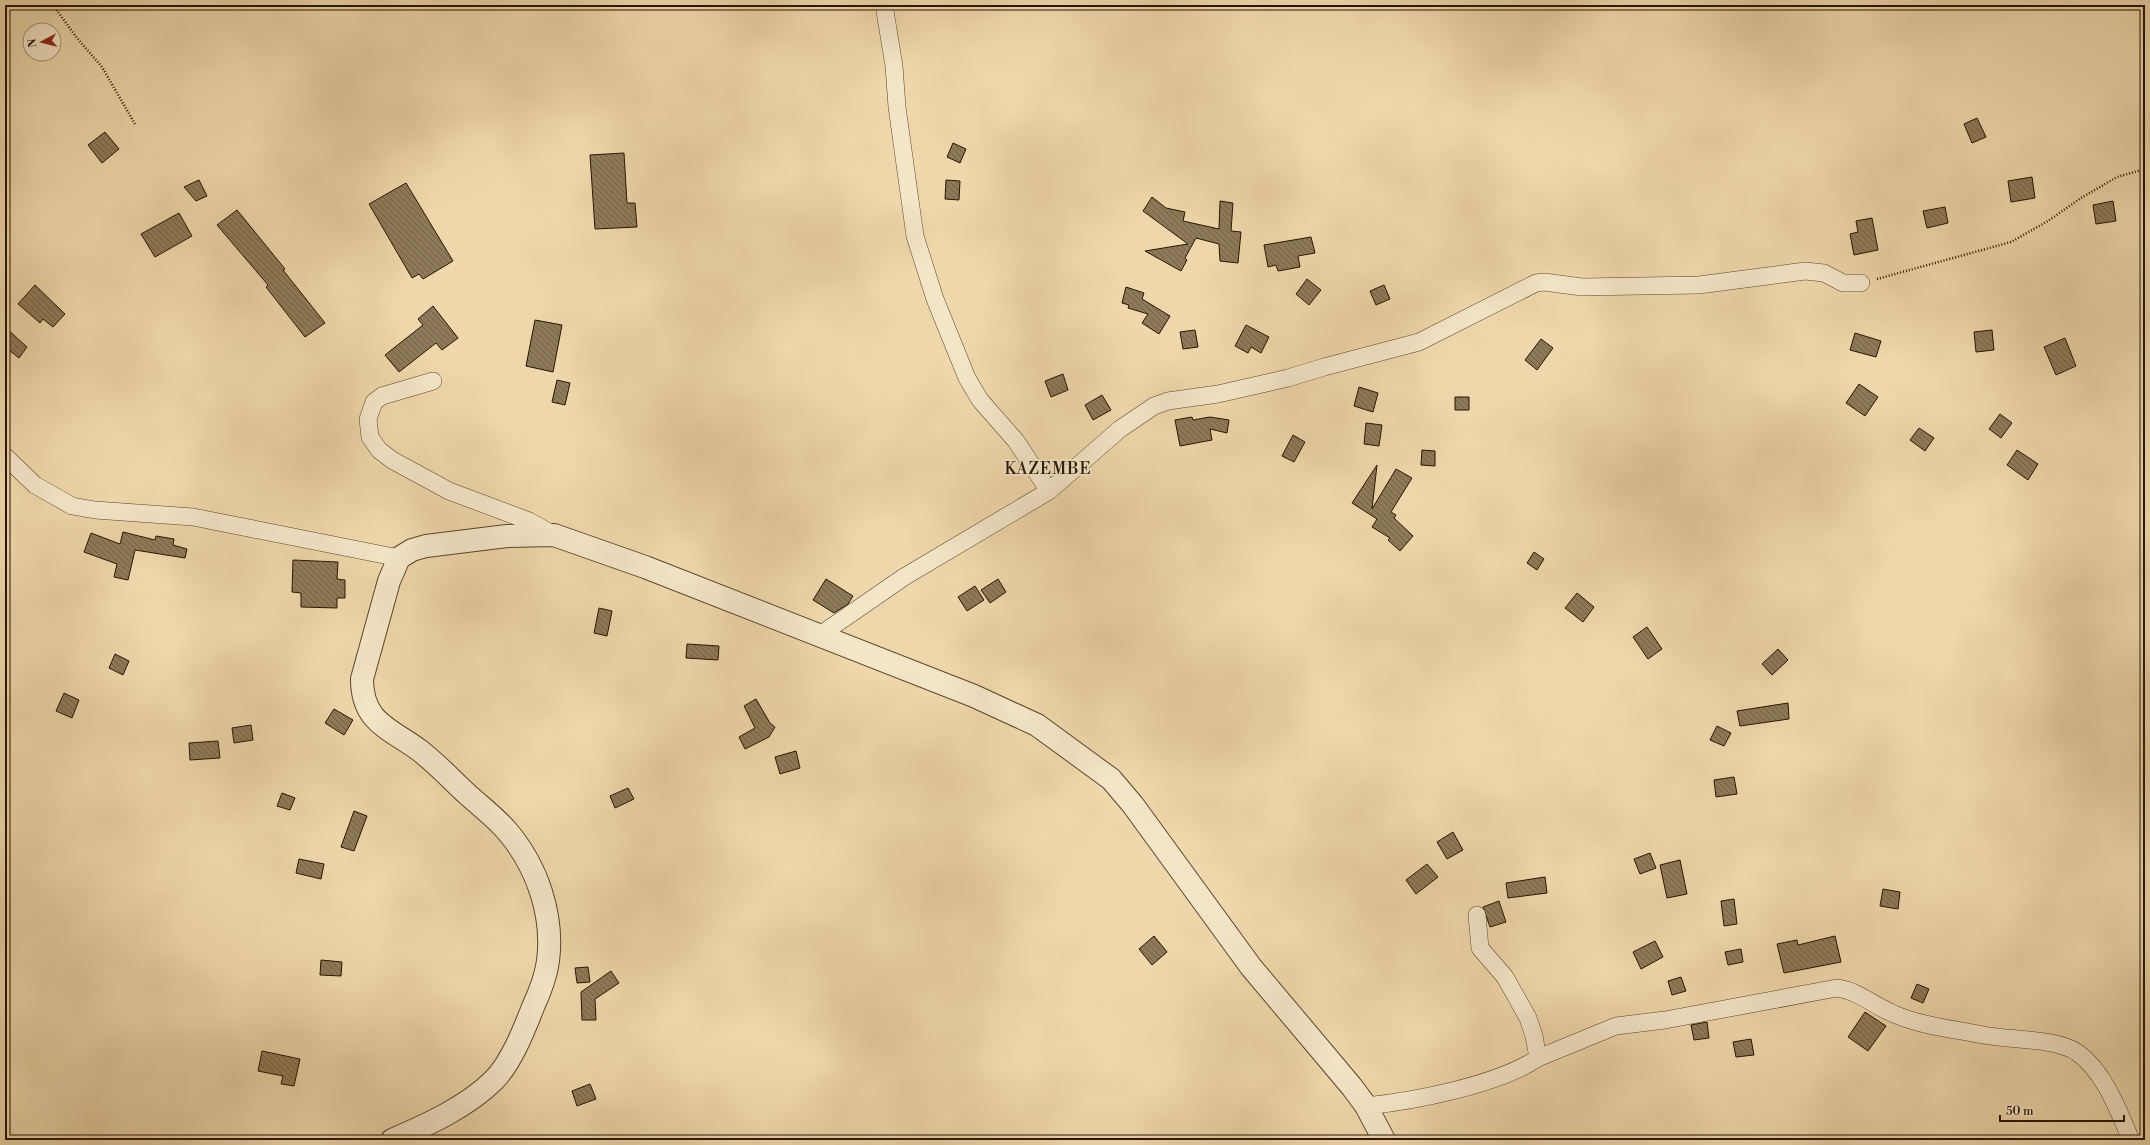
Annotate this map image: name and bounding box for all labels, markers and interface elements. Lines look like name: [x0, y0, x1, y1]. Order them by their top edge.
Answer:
north arrow: [22, 22, 62, 62]
text: N: [26, 38, 41, 48]
district label: KAZEMBE: [1005, 459, 1091, 479]
scale bar: [2000, 1097, 2124, 1123]
text: 50 m: [2006, 1104, 2034, 1119]

